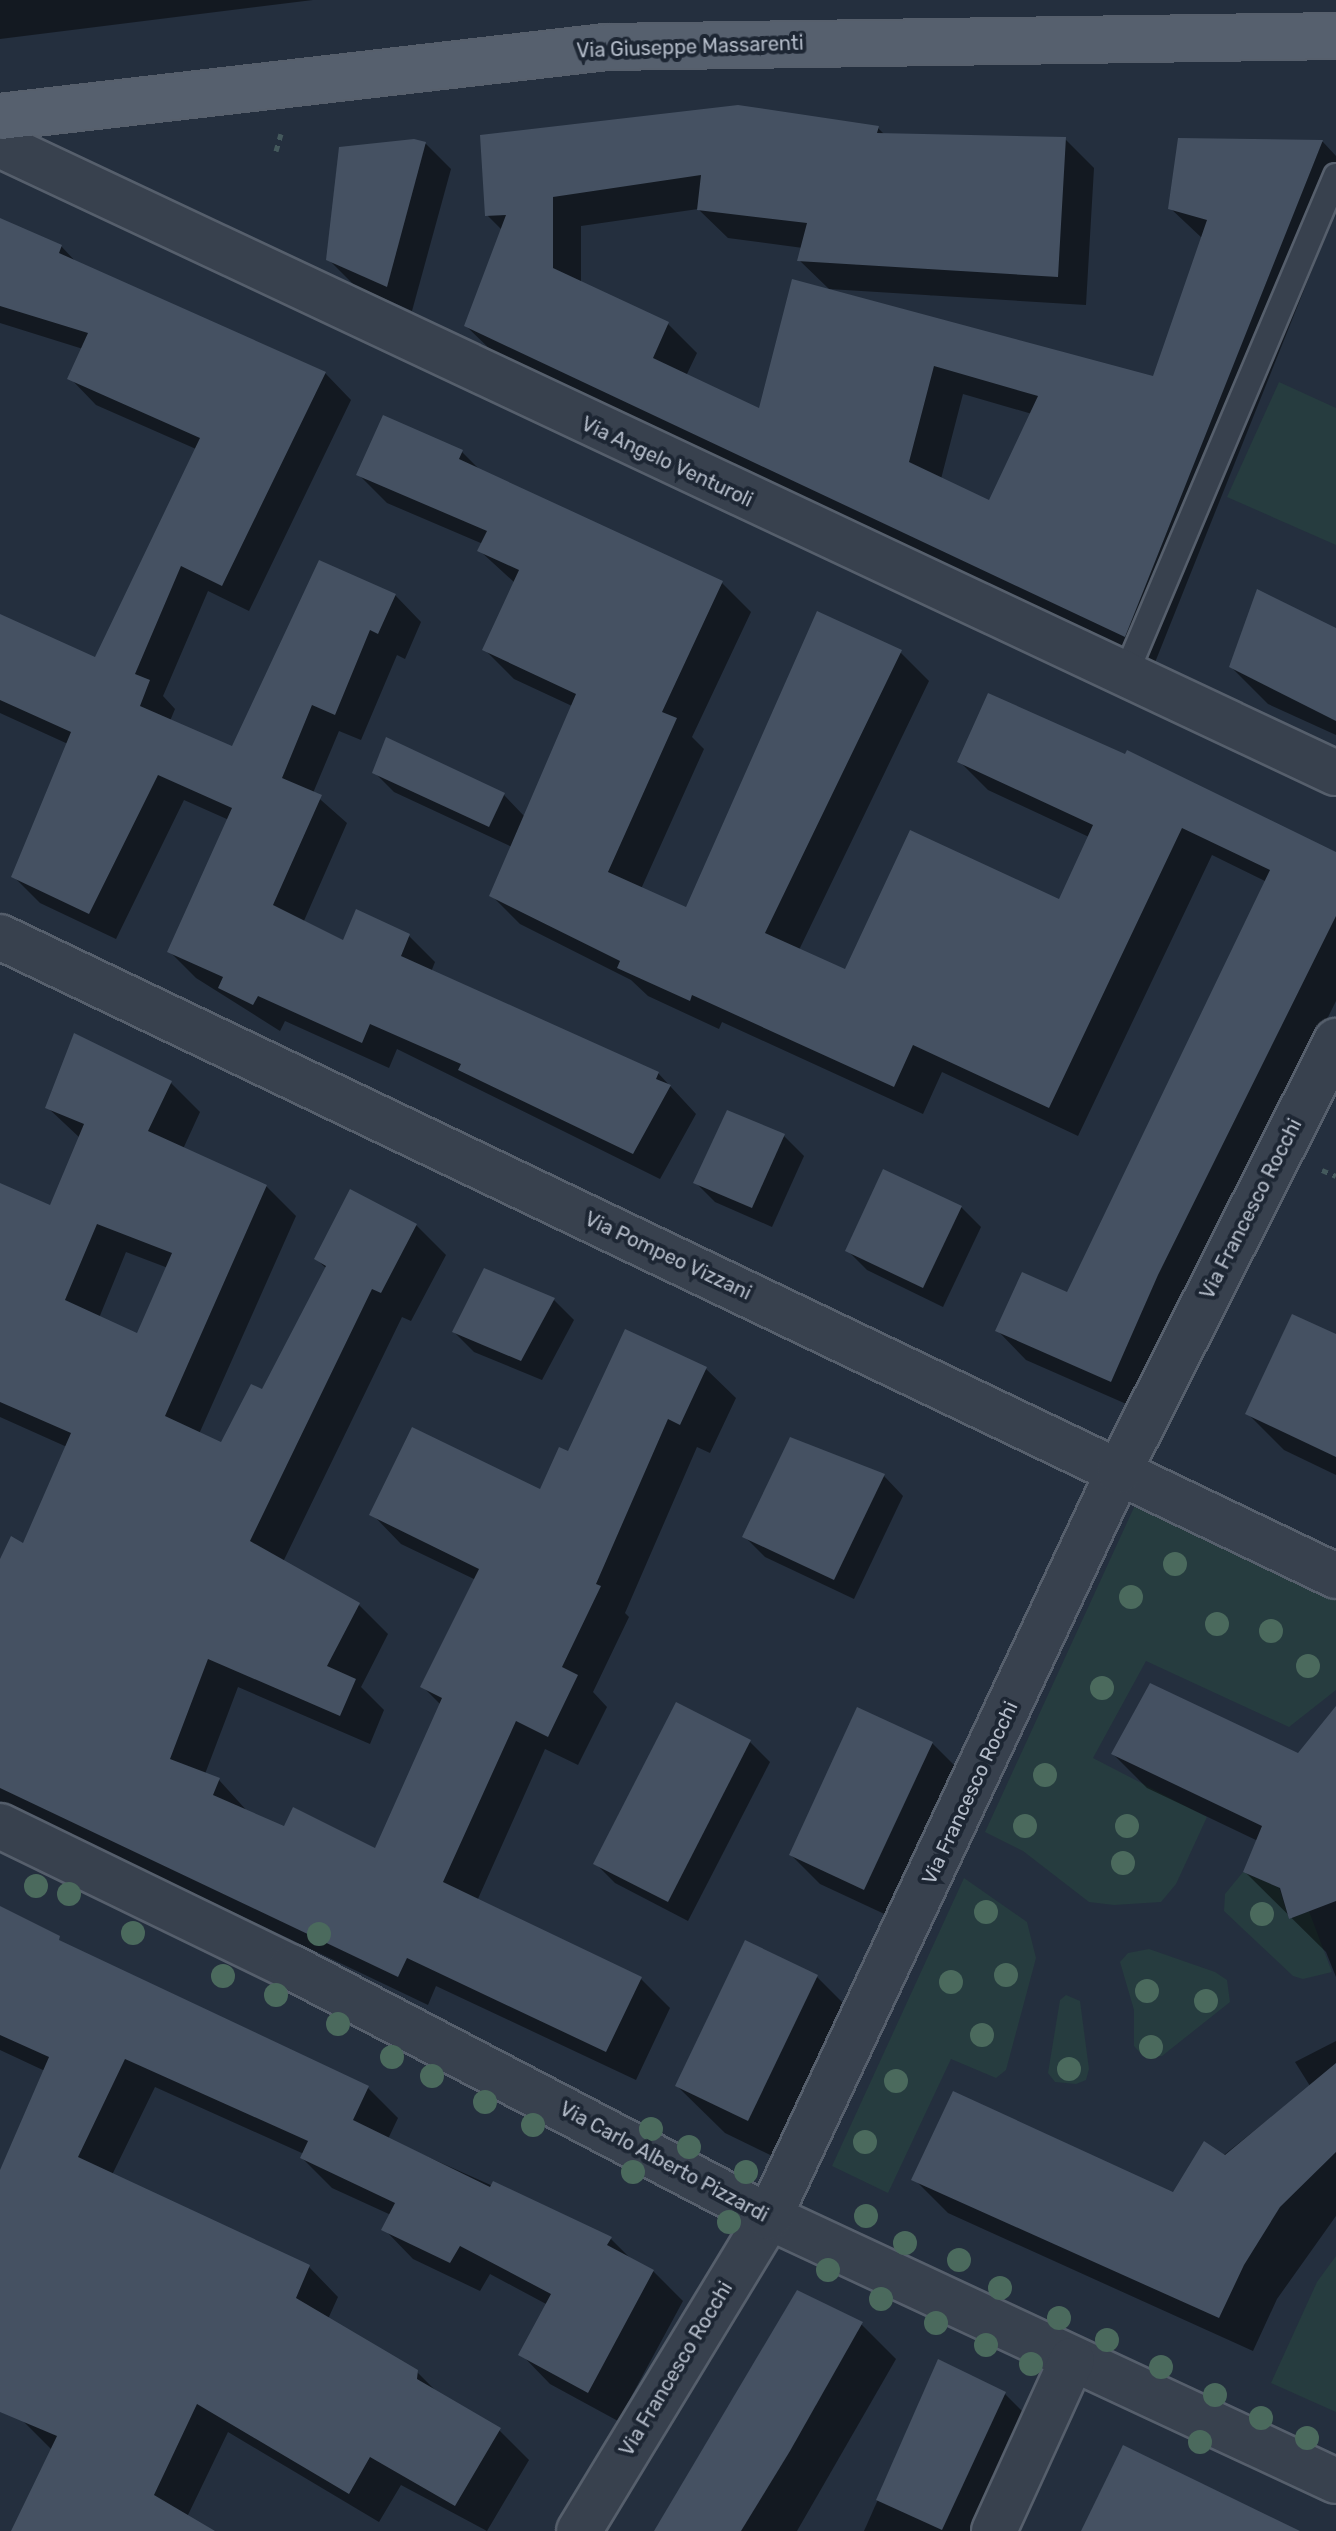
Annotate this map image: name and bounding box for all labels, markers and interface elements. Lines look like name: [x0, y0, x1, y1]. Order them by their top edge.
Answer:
street label: Via Giuseppe Massarenti: [576, 31, 804, 63]
street label: Via Angelo Venturoli: [577, 412, 757, 512]
street label: Via Francesco Rocchi: [1195, 1115, 1307, 1303]
street label: Via Pompeo Vizzani: [581, 1207, 755, 1305]
street label: Via Francesco Rocchi: [917, 1698, 1023, 1888]
street label: Via Carlo Alberto Pizzardi: [555, 2097, 773, 2227]
street label: Via Francesco Rocchi: [614, 2277, 738, 2461]

